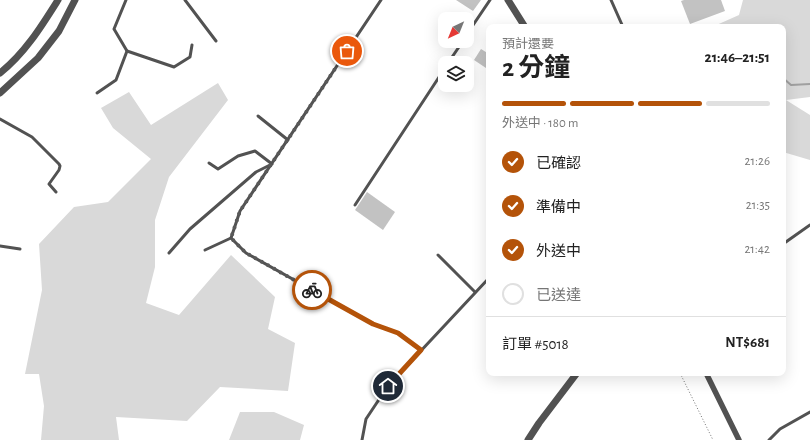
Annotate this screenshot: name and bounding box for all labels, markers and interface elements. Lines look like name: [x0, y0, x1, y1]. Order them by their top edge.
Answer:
north arrow: [438, 12, 474, 48]
map controls: [438, 12, 474, 92]
pin: [330, 34, 364, 68]
text: 預計還要: [502, 38, 554, 51]
icon: bag: [336, 40, 358, 62]
text: 21:46–21:51: [705, 50, 770, 65]
text: 2 分鐘: [502, 55, 570, 81]
button: layers: [438, 56, 474, 92]
text: 外送中 · 180 m: [502, 117, 578, 130]
icon: check: [502, 151, 524, 173]
text: 21:26: [745, 155, 770, 168]
text: 已確認: [536, 156, 581, 171]
icon: check: [502, 195, 524, 217]
text: 21:35: [746, 199, 770, 212]
text: 準備中: [536, 200, 581, 215]
icon: check: [502, 239, 524, 261]
text: 21:42: [744, 243, 770, 256]
text: 外送中: [536, 244, 581, 259]
courier: [292, 270, 332, 310]
icon: bike: [301, 279, 323, 301]
text: 已送達: [536, 288, 581, 303]
text: NT$681: [725, 335, 770, 350]
text: 訂單 #5018: [502, 337, 569, 352]
pin: [371, 369, 405, 403]
icon: home: [377, 375, 399, 397]

